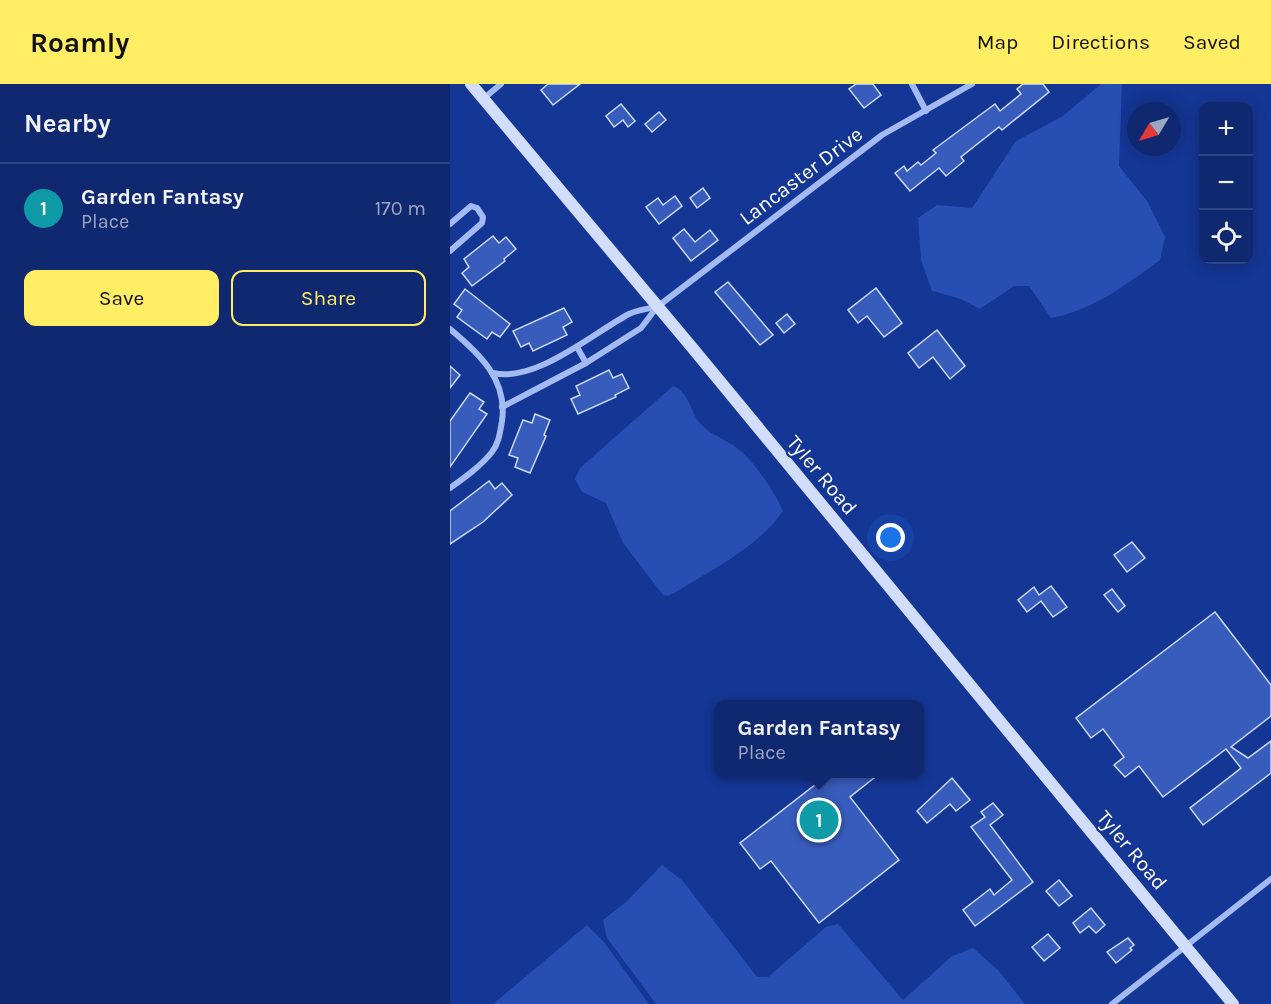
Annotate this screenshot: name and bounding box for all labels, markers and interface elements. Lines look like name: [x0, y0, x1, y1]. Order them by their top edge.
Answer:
text: Roamly: [30, 26, 129, 59]
text: Map: [977, 30, 1018, 54]
text: Directions: [1051, 30, 1150, 54]
text: Saved: [1183, 30, 1241, 54]
north arrow: [1127, 102, 1181, 156]
map controls: [1199, 102, 1253, 264]
button: +: [1199, 102, 1253, 156]
text: Nearby: [24, 108, 111, 139]
street label: Lancaster Drive: [735, 122, 867, 230]
button: −: [1199, 156, 1253, 210]
text: Garden Fantasy: [81, 184, 244, 210]
text: 1: [40, 197, 47, 220]
text: 170 m: [375, 197, 426, 220]
text: Place: [81, 210, 129, 233]
button: locate: [1199, 210, 1253, 264]
button: Save: [24, 270, 219, 326]
button: Share: [231, 270, 426, 326]
street label: Tyler Road: [782, 430, 862, 520]
your location: [876, 523, 905, 552]
popup: [714, 700, 924, 778]
text: Garden Fantasy: [738, 715, 900, 741]
text: Place: [738, 741, 786, 764]
pin: 1: [800, 798, 838, 842]
street label: Tyler Road: [1092, 805, 1172, 895]

